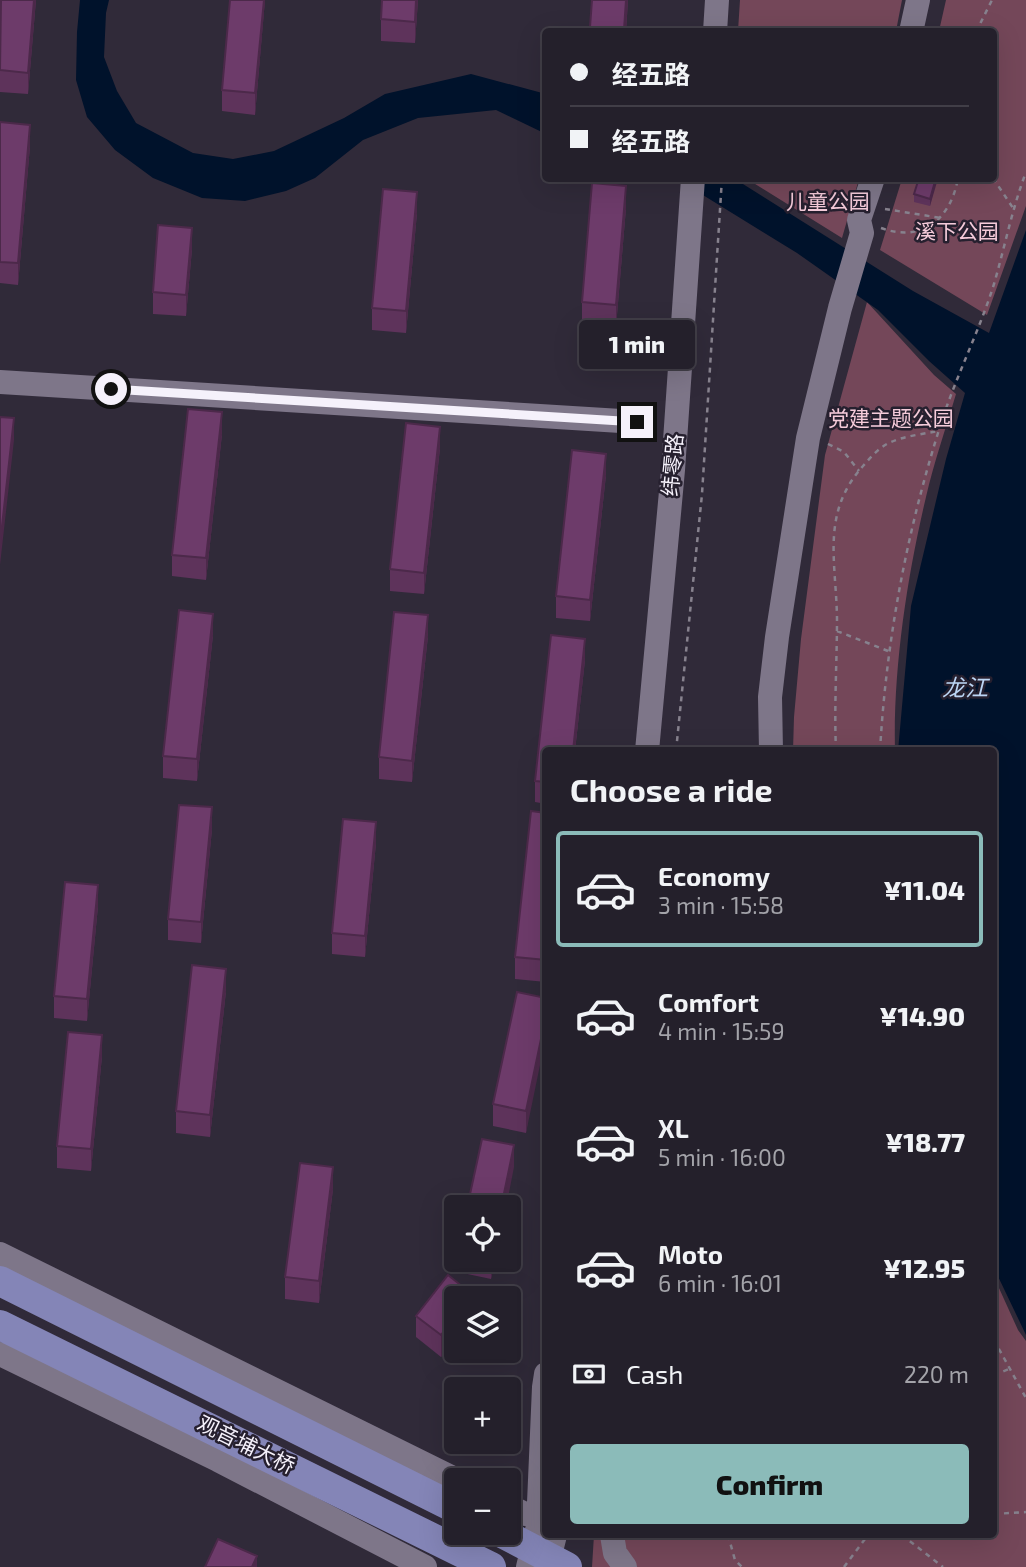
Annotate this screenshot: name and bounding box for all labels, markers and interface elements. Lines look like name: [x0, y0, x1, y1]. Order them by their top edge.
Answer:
text: 经五路: [612, 58, 690, 89]
text: 经五路: [612, 125, 690, 156]
park label: 儿童公园: [786, 188, 870, 213]
park label: 溪下公园: [915, 218, 999, 243]
callout: 1 min: [579, 320, 695, 370]
text: 1 min: [609, 330, 665, 358]
route start: [95, 373, 127, 405]
park label: 党建主题公园: [828, 405, 954, 430]
route end: [621, 406, 653, 438]
street label: 纬零路: [656, 432, 687, 497]
water label: 龙江: [942, 673, 991, 701]
text: Choose a ride: [570, 770, 773, 808]
icon: car: [574, 858, 637, 921]
text: Economy: [658, 860, 770, 891]
text: ¥11.04: [883, 874, 965, 905]
text: 3 min · 15:58: [658, 891, 784, 919]
icon: car: [574, 984, 637, 1047]
text: Comfort: [658, 986, 759, 1017]
text: ¥14.90: [880, 1000, 965, 1031]
text: 4 min · 15:59: [658, 1017, 785, 1045]
icon: car: [574, 1110, 637, 1173]
text: XL: [658, 1112, 689, 1143]
text: ¥18.77: [885, 1126, 965, 1157]
text: 5 min · 16:00: [658, 1143, 786, 1171]
map controls: [444, 1195, 521, 1545]
button: locate: [444, 1195, 521, 1272]
icon: car: [574, 1236, 637, 1299]
text: Moto: [658, 1238, 723, 1269]
text: ¥12.95: [883, 1252, 965, 1283]
text: 6 min · 16:01: [658, 1269, 782, 1297]
button: layers: [444, 1286, 521, 1363]
icon: cash: [570, 1355, 608, 1393]
text: Cash: [626, 1358, 683, 1389]
text: 220 m: [904, 1360, 969, 1388]
button: +: [444, 1377, 521, 1454]
street label: 观音埔大桥: [194, 1409, 299, 1478]
button: Confirm: [570, 1444, 969, 1524]
button: −: [444, 1468, 521, 1545]

